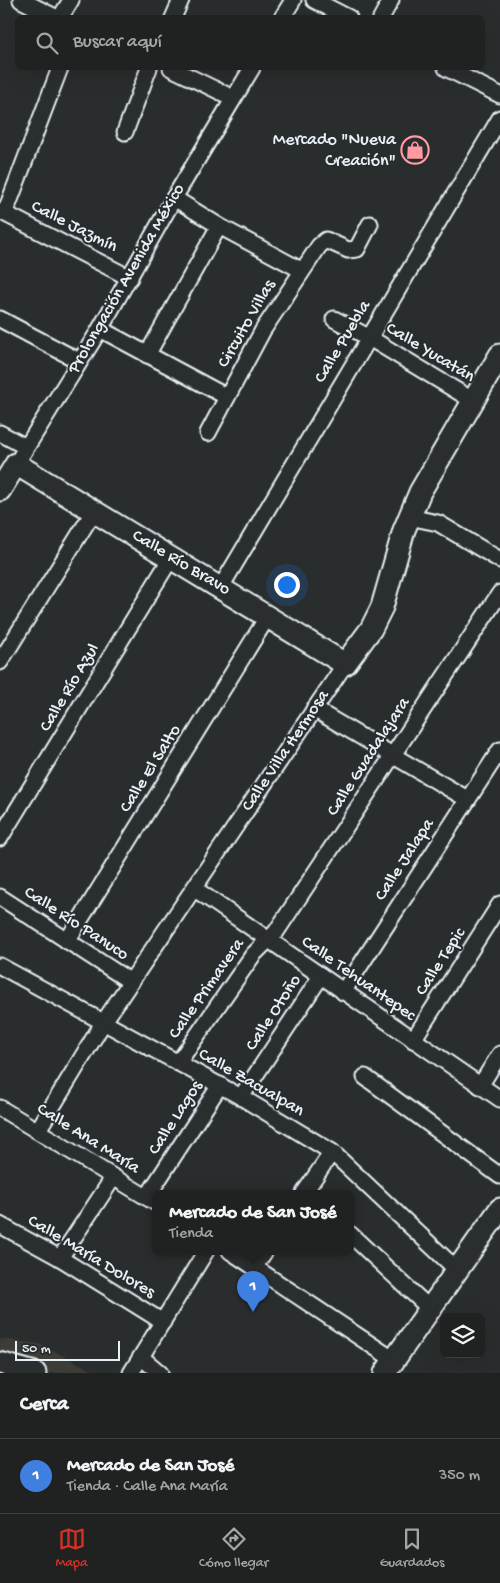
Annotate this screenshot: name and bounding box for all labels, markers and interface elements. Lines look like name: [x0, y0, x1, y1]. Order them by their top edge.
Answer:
search box: [15, 15, 485, 70]
icon: search: [33, 29, 61, 57]
text: Buscar aquí: [73, 31, 162, 54]
place label: Mercado "Nueva Creación": [273, 130, 397, 172]
shop icon: Mercado "Nueva Creación": [400, 135, 430, 165]
street label: Prolongación Avenida México: [64, 180, 190, 378]
street label: Calle Jazmín: [27, 196, 121, 258]
street label: Circuito Villas: [213, 275, 281, 372]
street label: Calle Puebla: [310, 296, 376, 387]
street label: Calle Yucatán: [382, 318, 479, 388]
street label: Calle Río Bravo: [128, 525, 234, 601]
your location: [274, 572, 300, 598]
street label: Calle Río Azul: [35, 640, 105, 736]
street label: Calle Villa Hermosa: [238, 685, 335, 816]
street label: Calle Guadalajara: [323, 693, 416, 820]
street label: Calle El Salto: [116, 721, 186, 817]
street label: Calle Jalapa: [371, 814, 440, 905]
street label: Calle Río Panuco: [20, 882, 132, 966]
street label: Calle Tepic: [411, 924, 471, 1000]
street label: Calle Tehuantepec: [297, 932, 420, 1027]
street label: Calle Primavera: [165, 934, 250, 1043]
street label: Calle Otoño: [242, 971, 306, 1055]
street label: Calle Zacualpan: [194, 1044, 308, 1122]
street label: Calle Lagos: [144, 1076, 208, 1159]
street label: Calle Ana María: [33, 1099, 144, 1180]
popup: [152, 1190, 354, 1255]
text: Mercado de San José: [169, 1202, 337, 1225]
street label: Calle María Dolores: [23, 1211, 160, 1304]
text: Tienda: [169, 1225, 213, 1244]
pin: 1: [237, 1271, 269, 1312]
map controls: [440, 1313, 485, 1358]
button: layers: [440, 1313, 485, 1358]
scale bar: [15, 1338, 120, 1361]
text: 50 m: [22, 1341, 51, 1358]
text: Cerca: [20, 1393, 68, 1418]
text: Mercado de San José: [67, 1455, 234, 1478]
text: 1: [33, 1467, 39, 1486]
text: 350 m: [439, 1467, 480, 1486]
text: Tienda · Calle Ana María: [67, 1478, 228, 1497]
tab: Mapa: [56, 1525, 88, 1572]
tab: Cómo llegar: [199, 1525, 268, 1572]
tab: Guardados: [380, 1525, 444, 1572]

